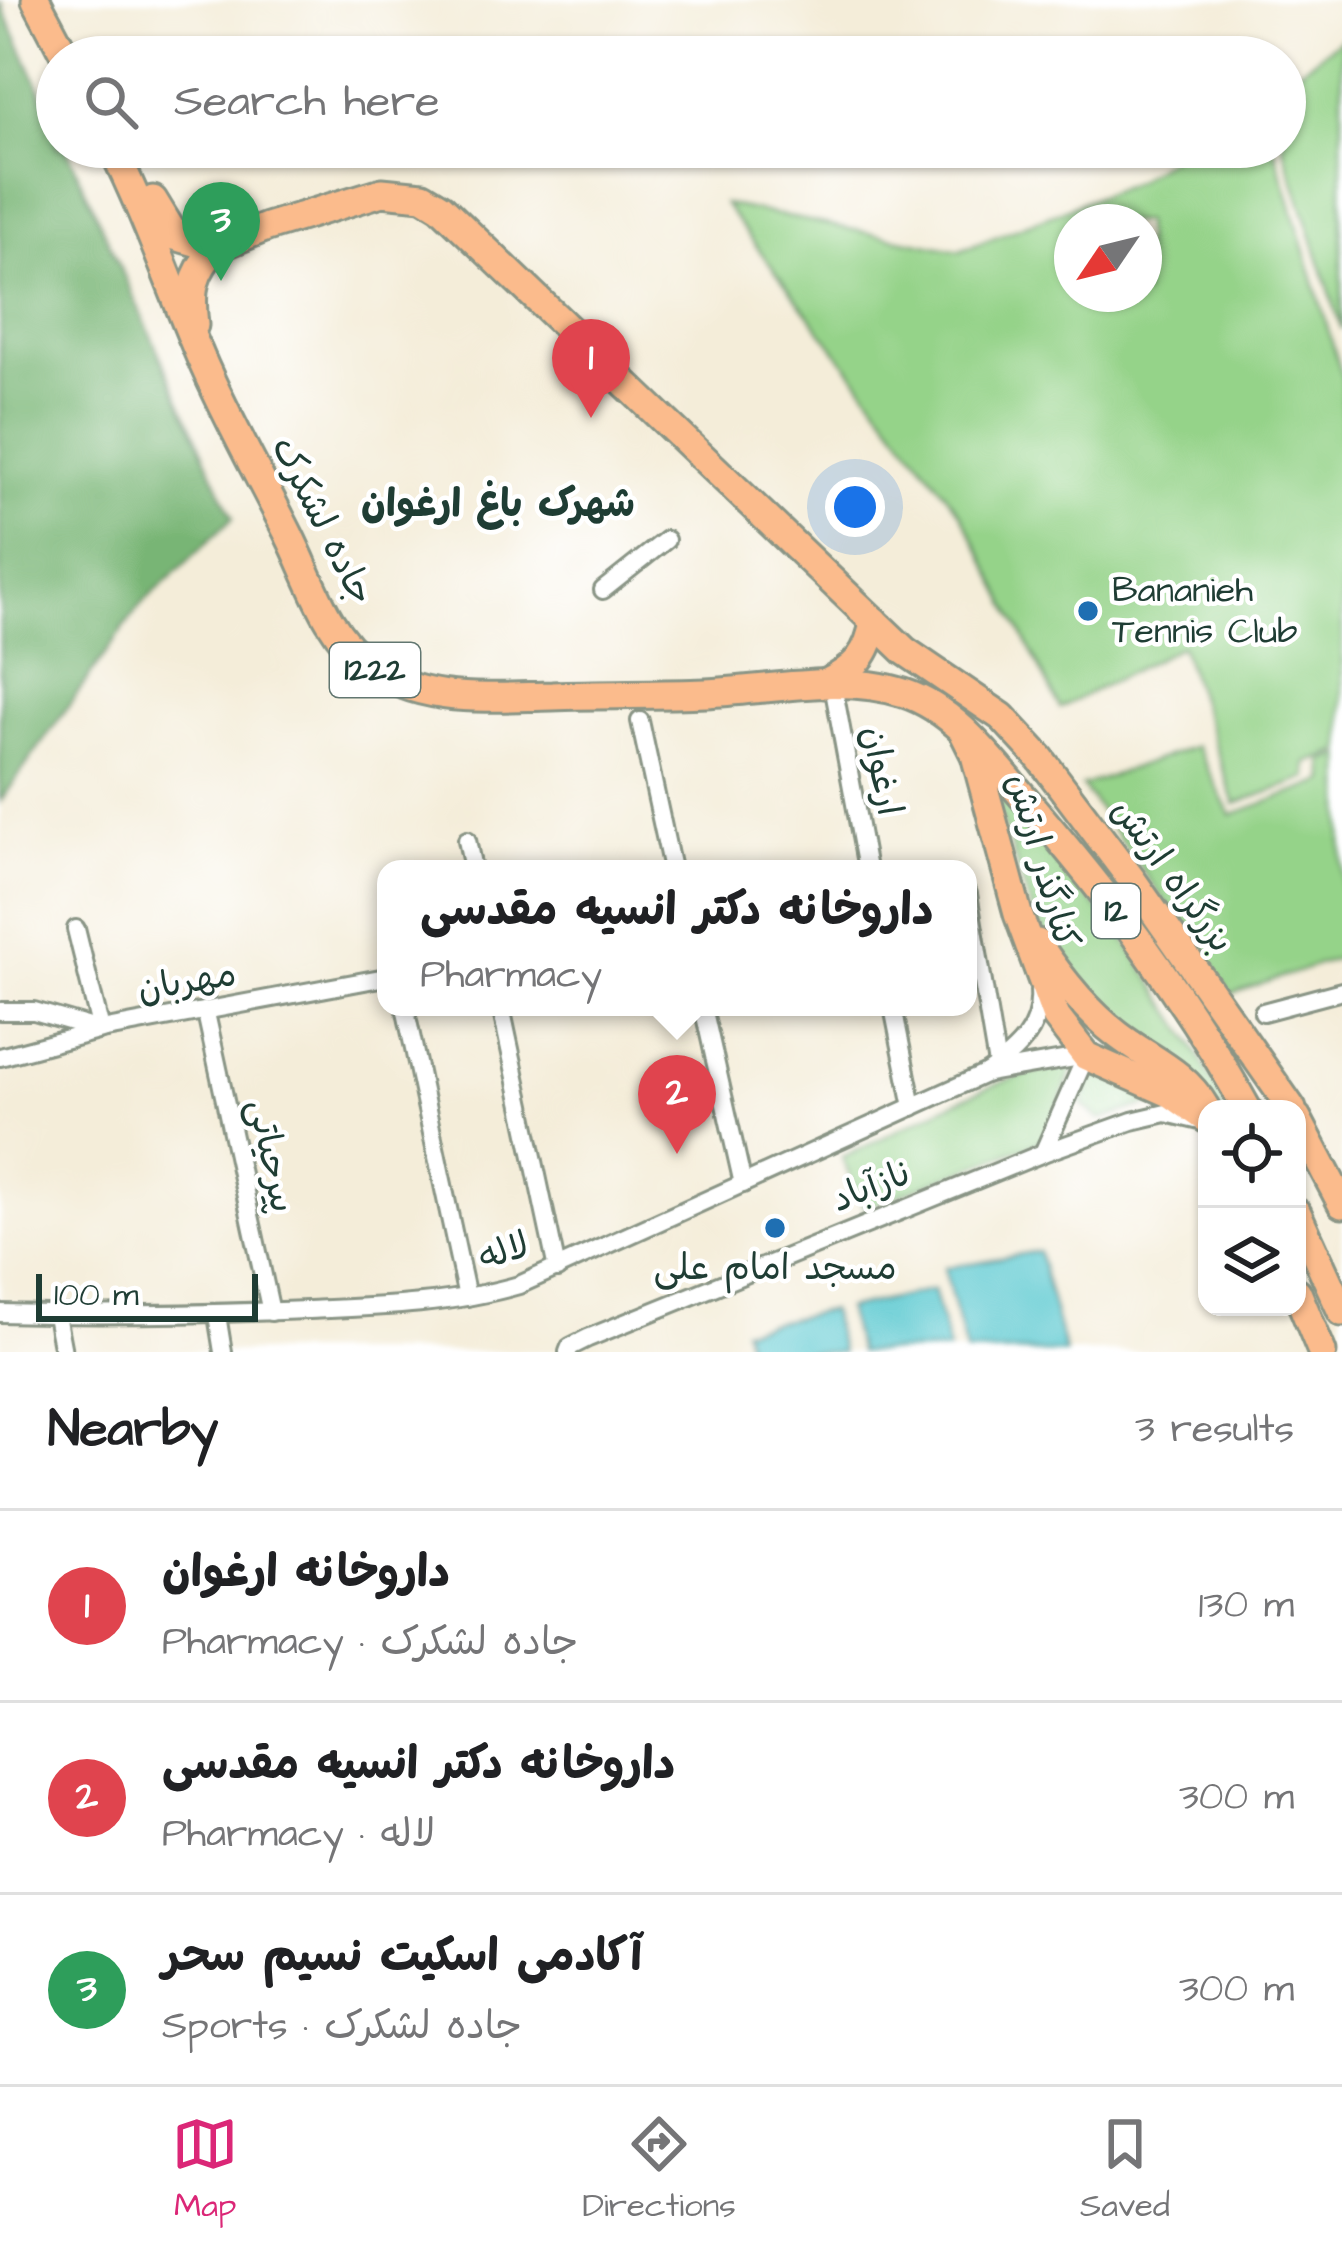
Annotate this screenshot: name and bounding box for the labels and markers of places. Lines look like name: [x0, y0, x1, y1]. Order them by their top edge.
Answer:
pin: 3: [182, 182, 260, 281]
pin: 1: [552, 319, 630, 418]
place label: Bananieh Tennis Club: [1112, 565, 1297, 657]
marker: Bananieh Tennis Club: [1075, 598, 1101, 624]
pin: 2: [638, 1055, 716, 1154]
marker: مسجد امام علی: [762, 1215, 788, 1241]
place label: مسجد امام علی: [653, 1243, 897, 1294]

